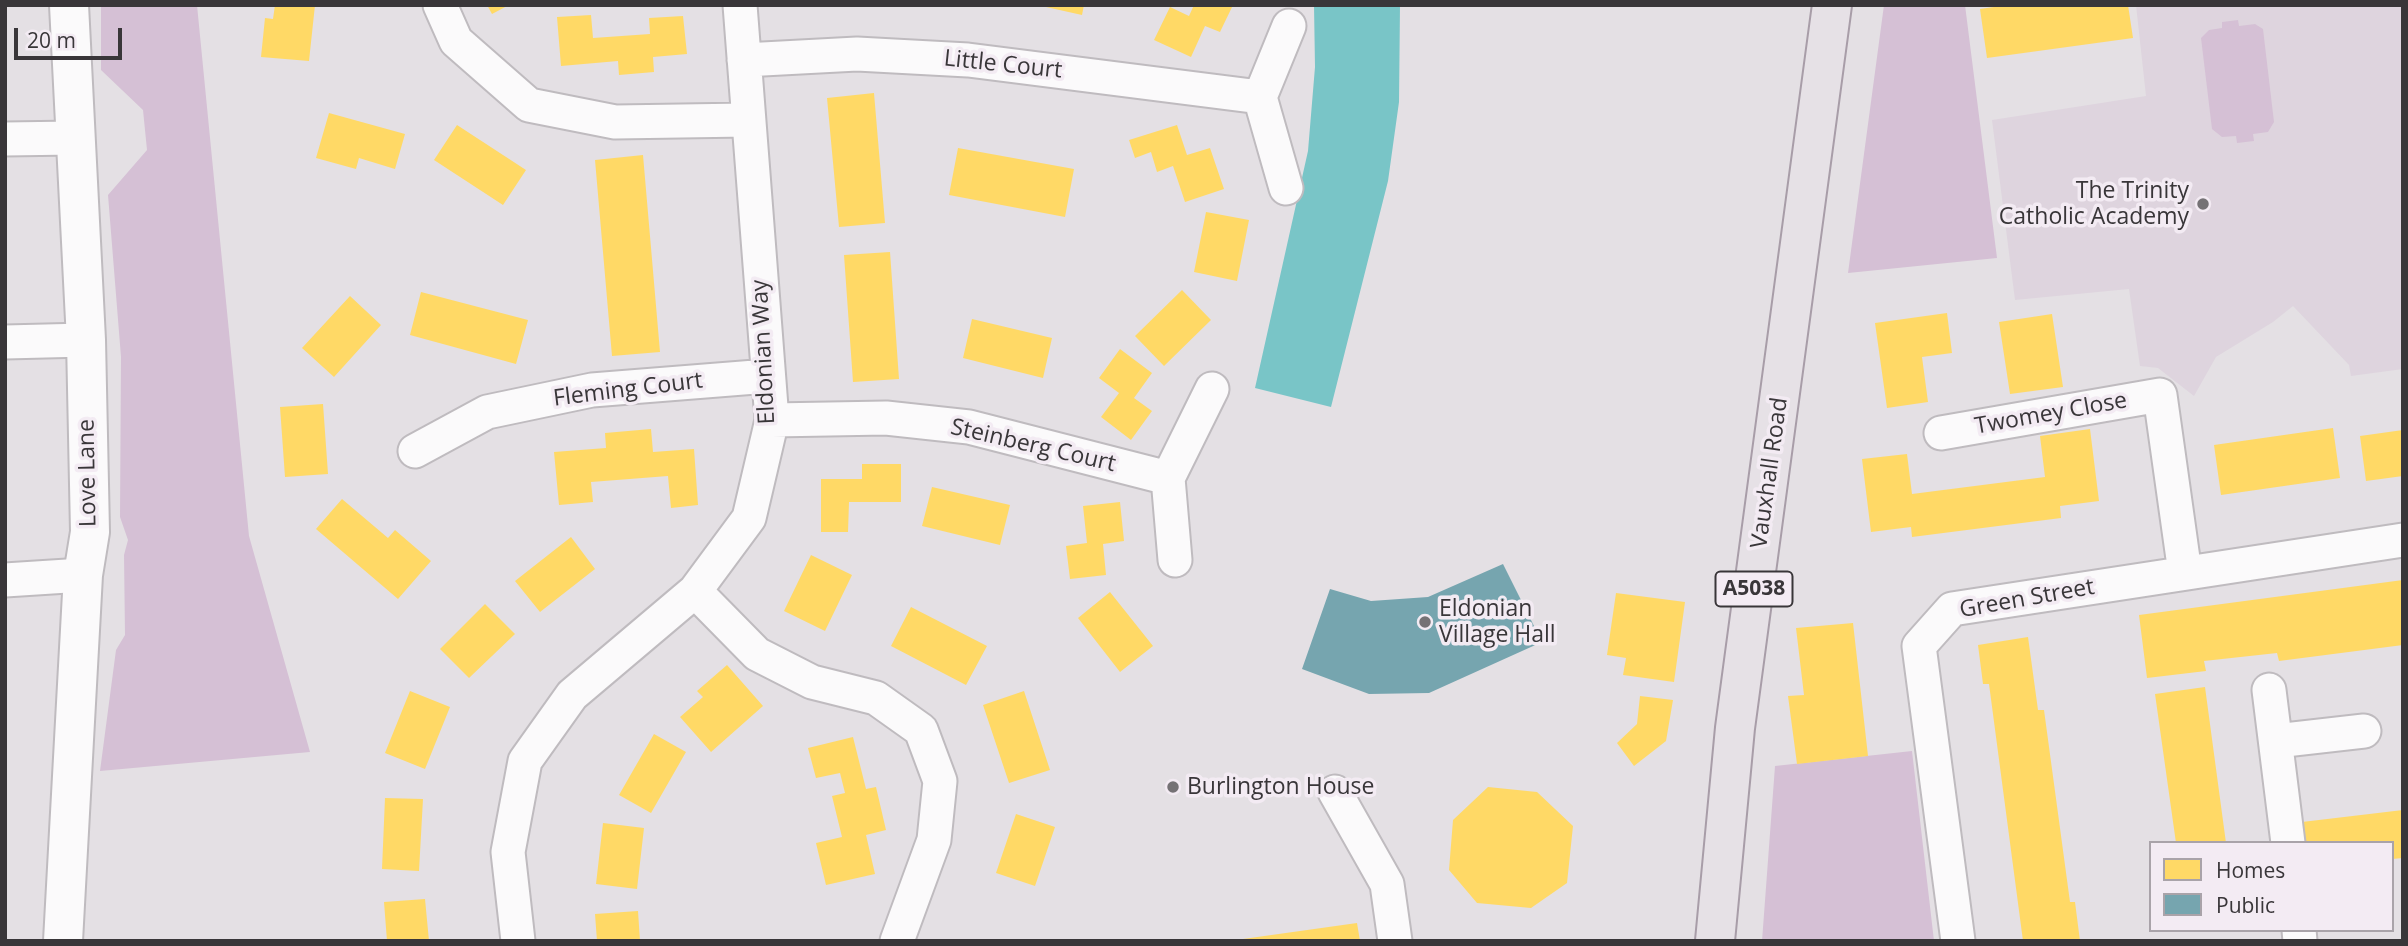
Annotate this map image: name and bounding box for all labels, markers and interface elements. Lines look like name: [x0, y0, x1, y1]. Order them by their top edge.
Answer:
scale bar: [18, 14, 126, 58]
text: 20 m: [27, 26, 76, 54]
street label: Little Court: [942, 45, 1064, 85]
place label: The Trinity Catholic Academy: [1999, 177, 2189, 231]
marker: The Trinity Catholic Academy: [2195, 196, 2211, 212]
street label: Eldonian Way: [746, 279, 782, 425]
street label: Fleming Court: [552, 367, 704, 413]
street label: Twomey Close: [1973, 387, 2129, 441]
street label: Vauxhall Road: [1746, 396, 1794, 550]
street label: Steinberg Court: [948, 414, 1118, 478]
street label: Love Lane: [73, 419, 103, 527]
road number: A5038: [1716, 572, 1792, 606]
street label: Green Street: [1958, 574, 2096, 624]
place label: Eldonian Village Hall: [1439, 595, 1556, 649]
marker: Eldonian Village Hall: [1417, 614, 1433, 630]
place label: Burlington House: [1187, 773, 1374, 801]
marker: Burlington House: [1165, 779, 1181, 795]
legend: [2149, 841, 2394, 932]
text: Homes: [2216, 856, 2285, 884]
text: Public: [2216, 891, 2275, 919]

